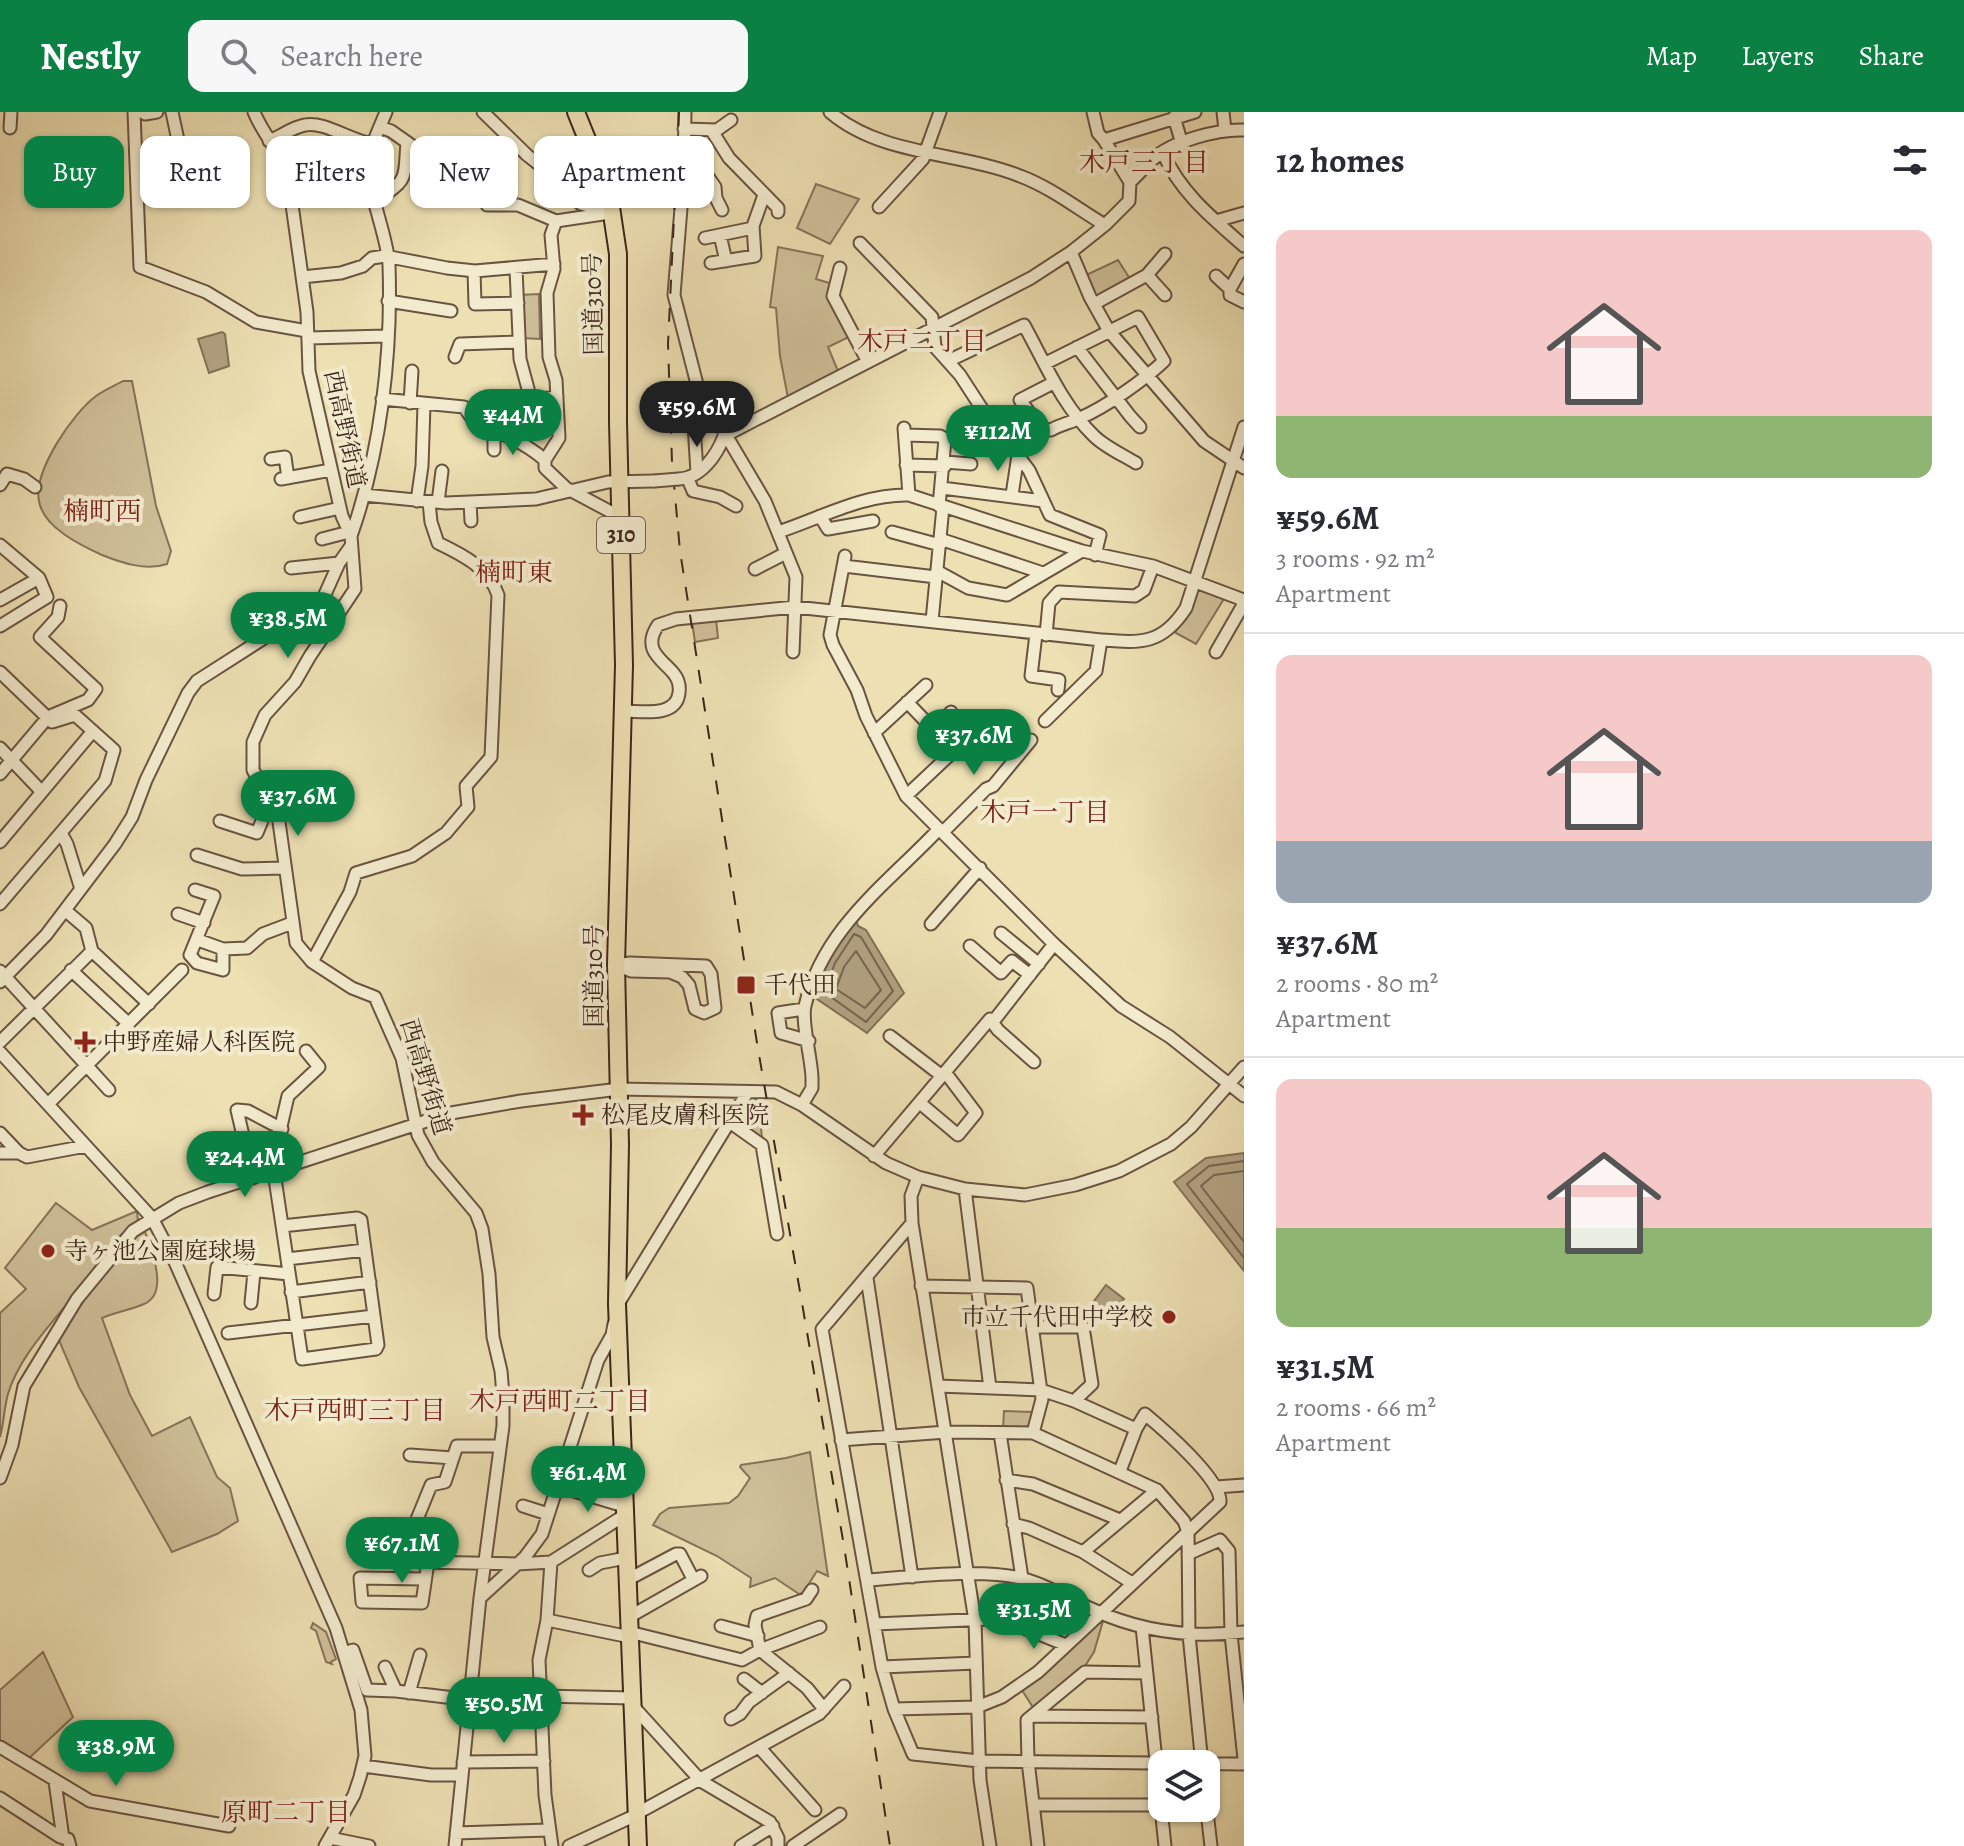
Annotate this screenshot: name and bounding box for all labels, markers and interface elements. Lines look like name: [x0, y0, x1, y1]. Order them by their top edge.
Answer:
search box: [188, 20, 748, 92]
text: Nestly: [40, 30, 140, 82]
icon: search: [216, 34, 260, 78]
text: Search here: [280, 36, 423, 76]
text: Map: [1646, 37, 1697, 75]
text: Layers: [1741, 37, 1814, 75]
text: Share: [1858, 37, 1924, 75]
chip: Buy: [24, 136, 124, 208]
chip: Rent: [140, 136, 250, 208]
chip: Filters: [266, 136, 394, 208]
chip: New: [410, 136, 518, 208]
chip: Apartment: [534, 136, 714, 208]
text: 12 homes: [1276, 137, 1405, 184]
icon: filters: [1888, 138, 1932, 182]
district label: 木戸三丁目: [1079, 145, 1209, 180]
street label: 国道310号: [576, 252, 610, 356]
icon: home: [1532, 282, 1676, 426]
district label: 木戸二丁目: [857, 324, 987, 359]
street label: 西高野街道: [317, 367, 373, 491]
pin: ¥59.6M: [632, 381, 762, 449]
pin: ¥44M: [466, 389, 560, 457]
text: ¥59.6M: [657, 389, 737, 424]
text: ¥44M: [482, 397, 544, 432]
pin: ¥112M: [942, 405, 1054, 473]
text: ¥112M: [964, 413, 1032, 448]
district label: 楠町西: [63, 494, 141, 529]
text: ¥59.6M: [1276, 494, 1380, 541]
road number: 310: [597, 517, 645, 553]
text: 3 rooms · 92 m²: [1276, 541, 1435, 576]
district label: 楠町東: [475, 555, 553, 590]
text: Apartment: [1276, 576, 1391, 611]
pin: ¥38.5M: [223, 592, 353, 660]
text: ¥38.5M: [249, 600, 327, 635]
icon: home: [1532, 707, 1676, 851]
pin: ¥37.6M: [909, 709, 1039, 777]
text: ¥37.6M: [935, 717, 1013, 752]
pin: ¥37.6M: [233, 770, 363, 838]
text: ¥37.6M: [259, 778, 337, 813]
district label: 木戸一丁目: [980, 795, 1110, 830]
text: ¥37.6M: [1276, 919, 1378, 966]
street label: 国道310号: [578, 925, 610, 1027]
text: 2 rooms · 80 m²: [1276, 966, 1438, 1001]
place label: 千代田: [764, 969, 836, 1001]
marker: 千代田: [735, 974, 757, 996]
text: Apartment: [1276, 1001, 1391, 1036]
street label: 西高野街道: [393, 1015, 459, 1139]
place label: 中野産婦人科医院: [103, 1026, 295, 1058]
marker: 中野産婦人科医院: [74, 1031, 96, 1053]
place label: 松尾皮膚科医院: [601, 1099, 769, 1131]
marker: 松尾皮膚科医院: [572, 1104, 594, 1126]
pin: ¥24.4M: [180, 1131, 310, 1199]
icon: home: [1532, 1131, 1676, 1275]
text: ¥24.4M: [205, 1139, 285, 1174]
place label: 寺ヶ池公園庭球場: [64, 1235, 256, 1267]
marker: 寺ヶ池公園庭球場: [39, 1242, 57, 1260]
place label: 市立千代田中学校: [961, 1301, 1153, 1333]
marker: 市立千代田中学校: [1160, 1308, 1178, 1326]
text: ¥31.5M: [1276, 1343, 1375, 1390]
district label: 木戸西町二丁目: [469, 1384, 651, 1419]
text: 2 rooms · 66 m²: [1276, 1390, 1436, 1425]
district label: 木戸西町三丁目: [264, 1393, 446, 1428]
text: Apartment: [1276, 1425, 1391, 1460]
pin: ¥61.4M: [523, 1446, 653, 1514]
text: ¥61.4M: [549, 1454, 627, 1489]
pin: ¥67.1M: [337, 1517, 467, 1585]
text: ¥67.1M: [364, 1525, 440, 1560]
pin: ¥31.5M: [969, 1583, 1099, 1651]
text: ¥31.5M: [996, 1591, 1072, 1626]
pin: ¥50.5M: [439, 1677, 569, 1745]
text: ¥50.5M: [464, 1685, 544, 1720]
pin: ¥38.9M: [51, 1720, 181, 1788]
text: ¥38.9M: [76, 1728, 156, 1763]
map controls: [1148, 1750, 1220, 1822]
button: layers: [1148, 1750, 1220, 1822]
district label: 原町二丁目: [221, 1795, 351, 1830]

